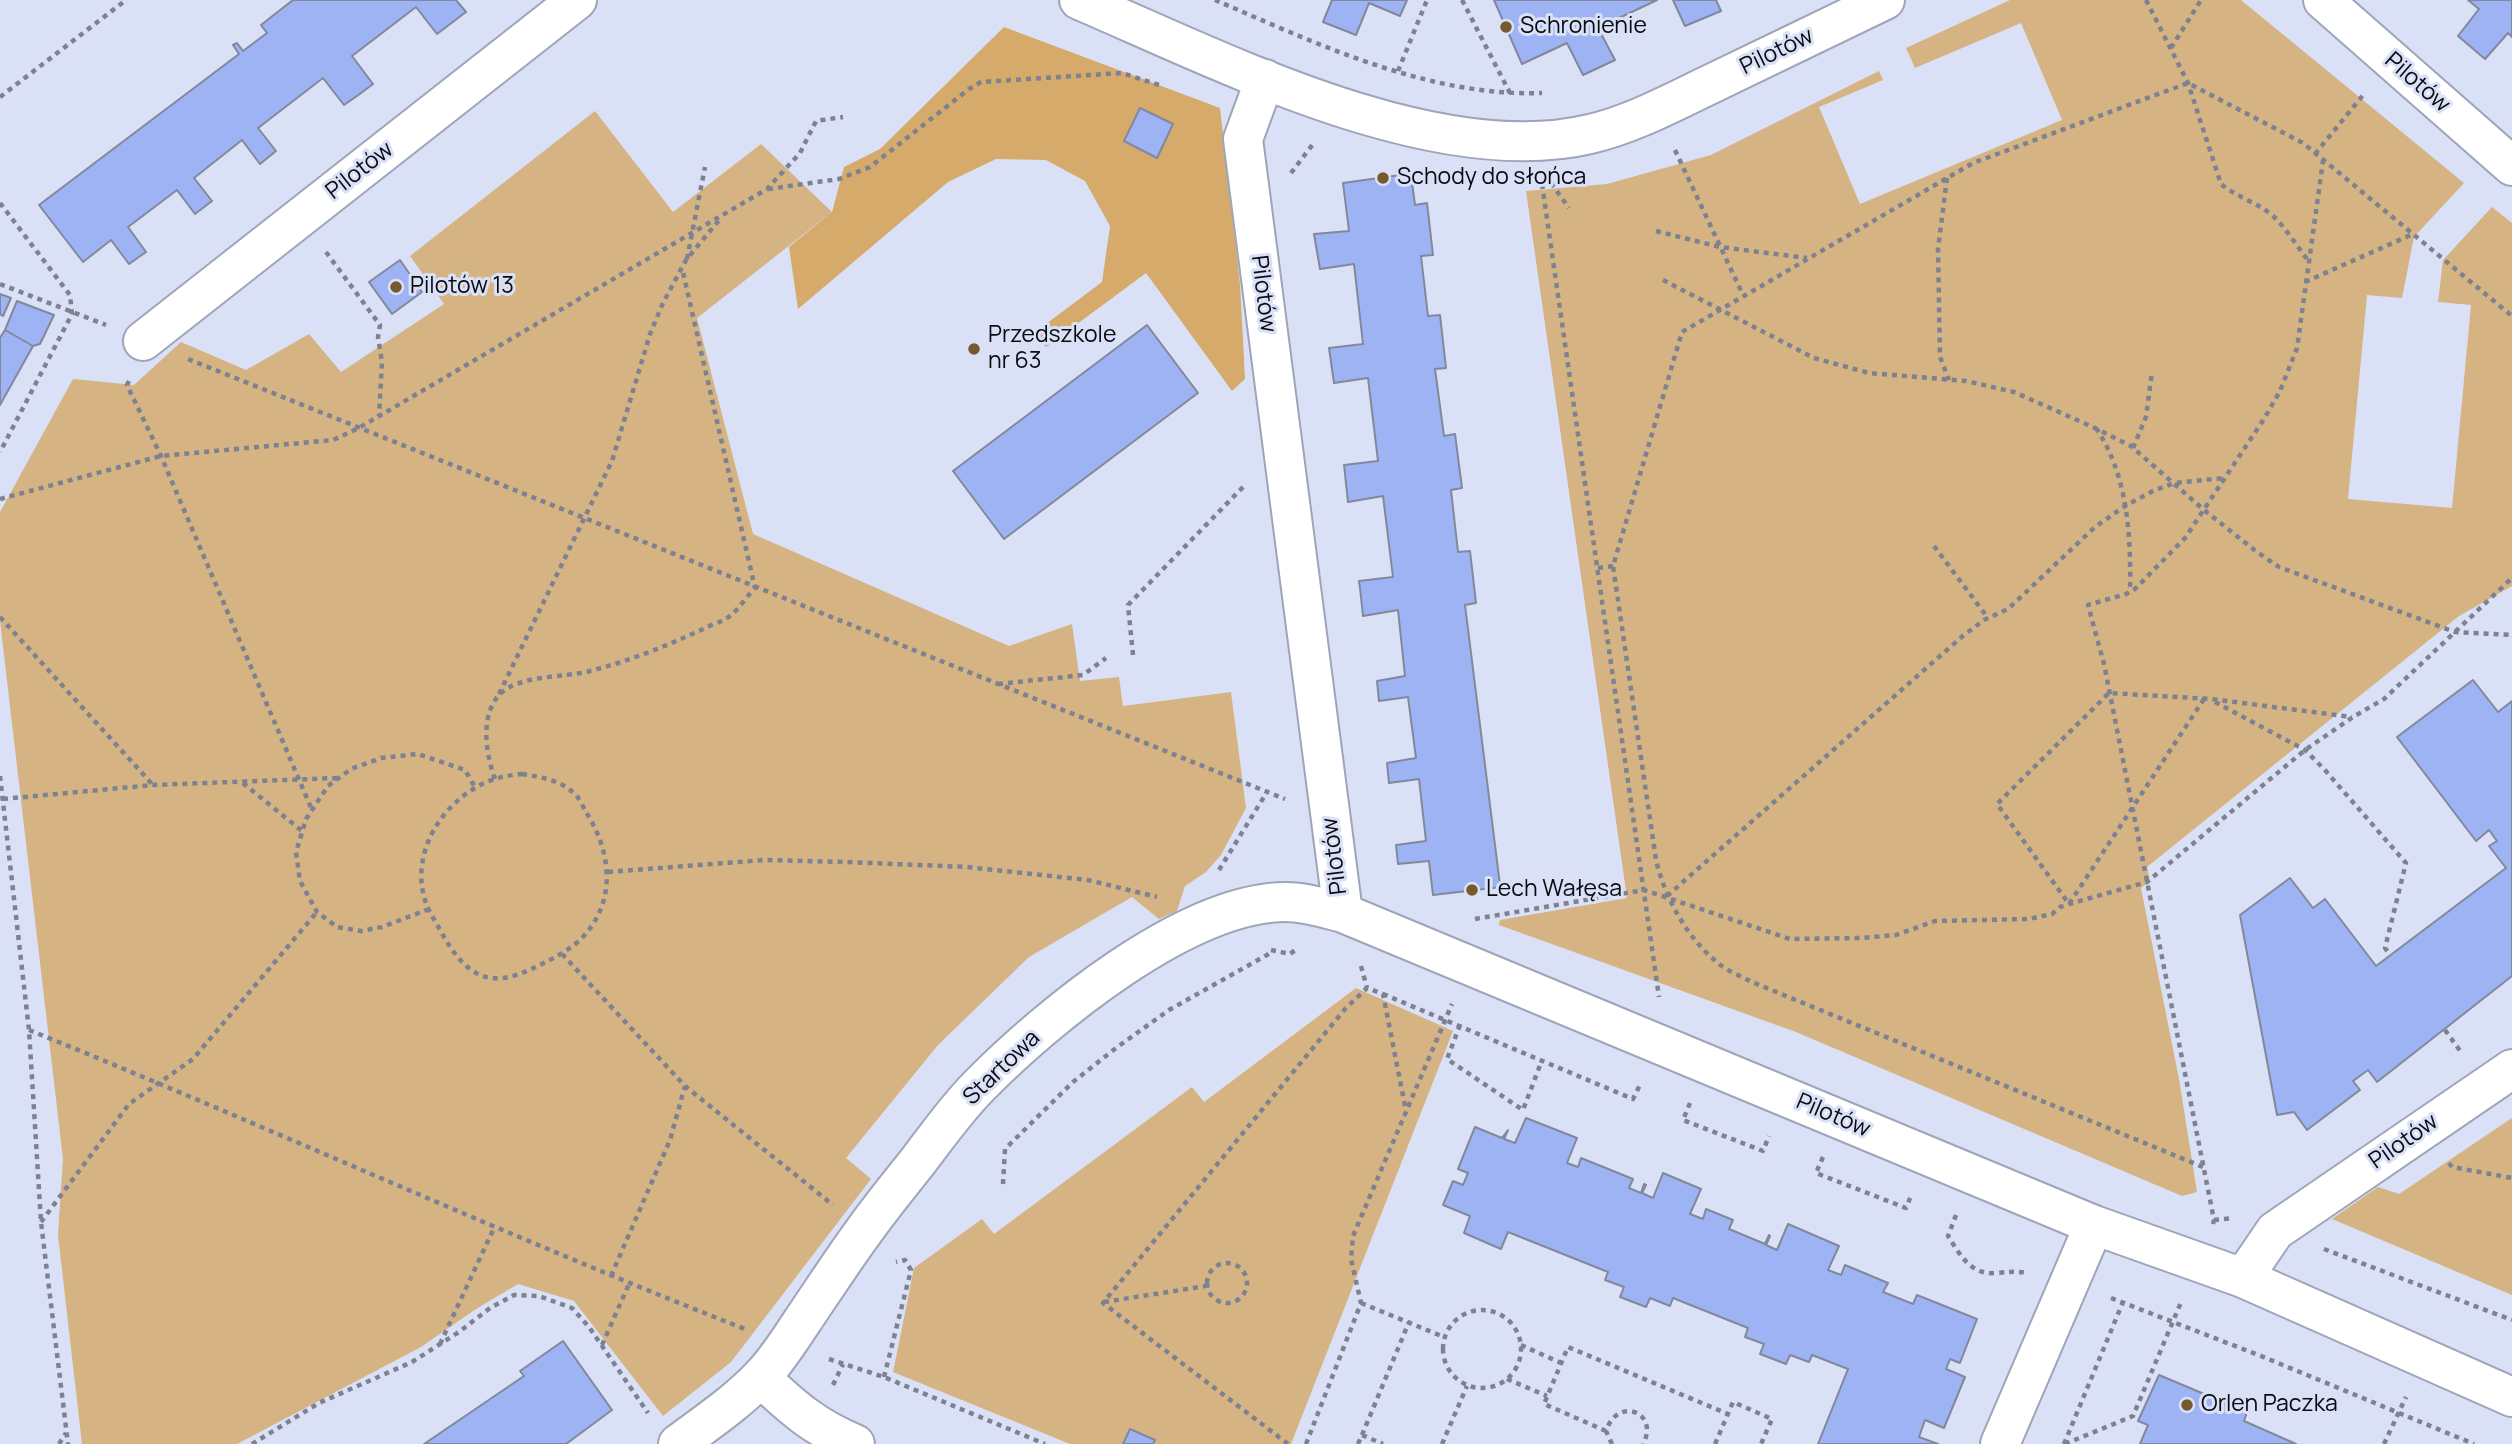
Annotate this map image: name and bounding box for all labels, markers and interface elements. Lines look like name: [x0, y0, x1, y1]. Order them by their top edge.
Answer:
place label: Schronienie: [1520, 13, 1647, 41]
marker: Schronienie: [1498, 19, 1514, 35]
street label: Pilotów: [1736, 23, 1818, 81]
street label: Pilotów: [2379, 47, 2455, 119]
street label: Pilotów: [321, 136, 399, 206]
place label: Schody do słońca: [1397, 164, 1586, 192]
marker: Schody do słońca: [1375, 170, 1391, 186]
street label: Pilotów: [1245, 254, 1281, 334]
place label: Pilotów 13: [410, 273, 514, 301]
marker: Pilotów 13: [388, 279, 404, 295]
place label: Przedszkole nr 63: [988, 322, 1116, 376]
marker: Przedszkole nr 63: [966, 341, 982, 357]
street label: Pilotów: [1317, 816, 1353, 896]
place label: Lech Wałęsa: [1486, 876, 1622, 904]
marker: Lech Wałęsa: [1464, 882, 1480, 898]
street label: Startowa: [958, 1025, 1046, 1111]
street label: Pilotów: [1792, 1088, 1874, 1144]
street label: Pilotów: [2364, 1108, 2444, 1176]
place label: Orlen Paczka: [2201, 1391, 2338, 1419]
marker: Orlen Paczka: [2179, 1397, 2195, 1413]

